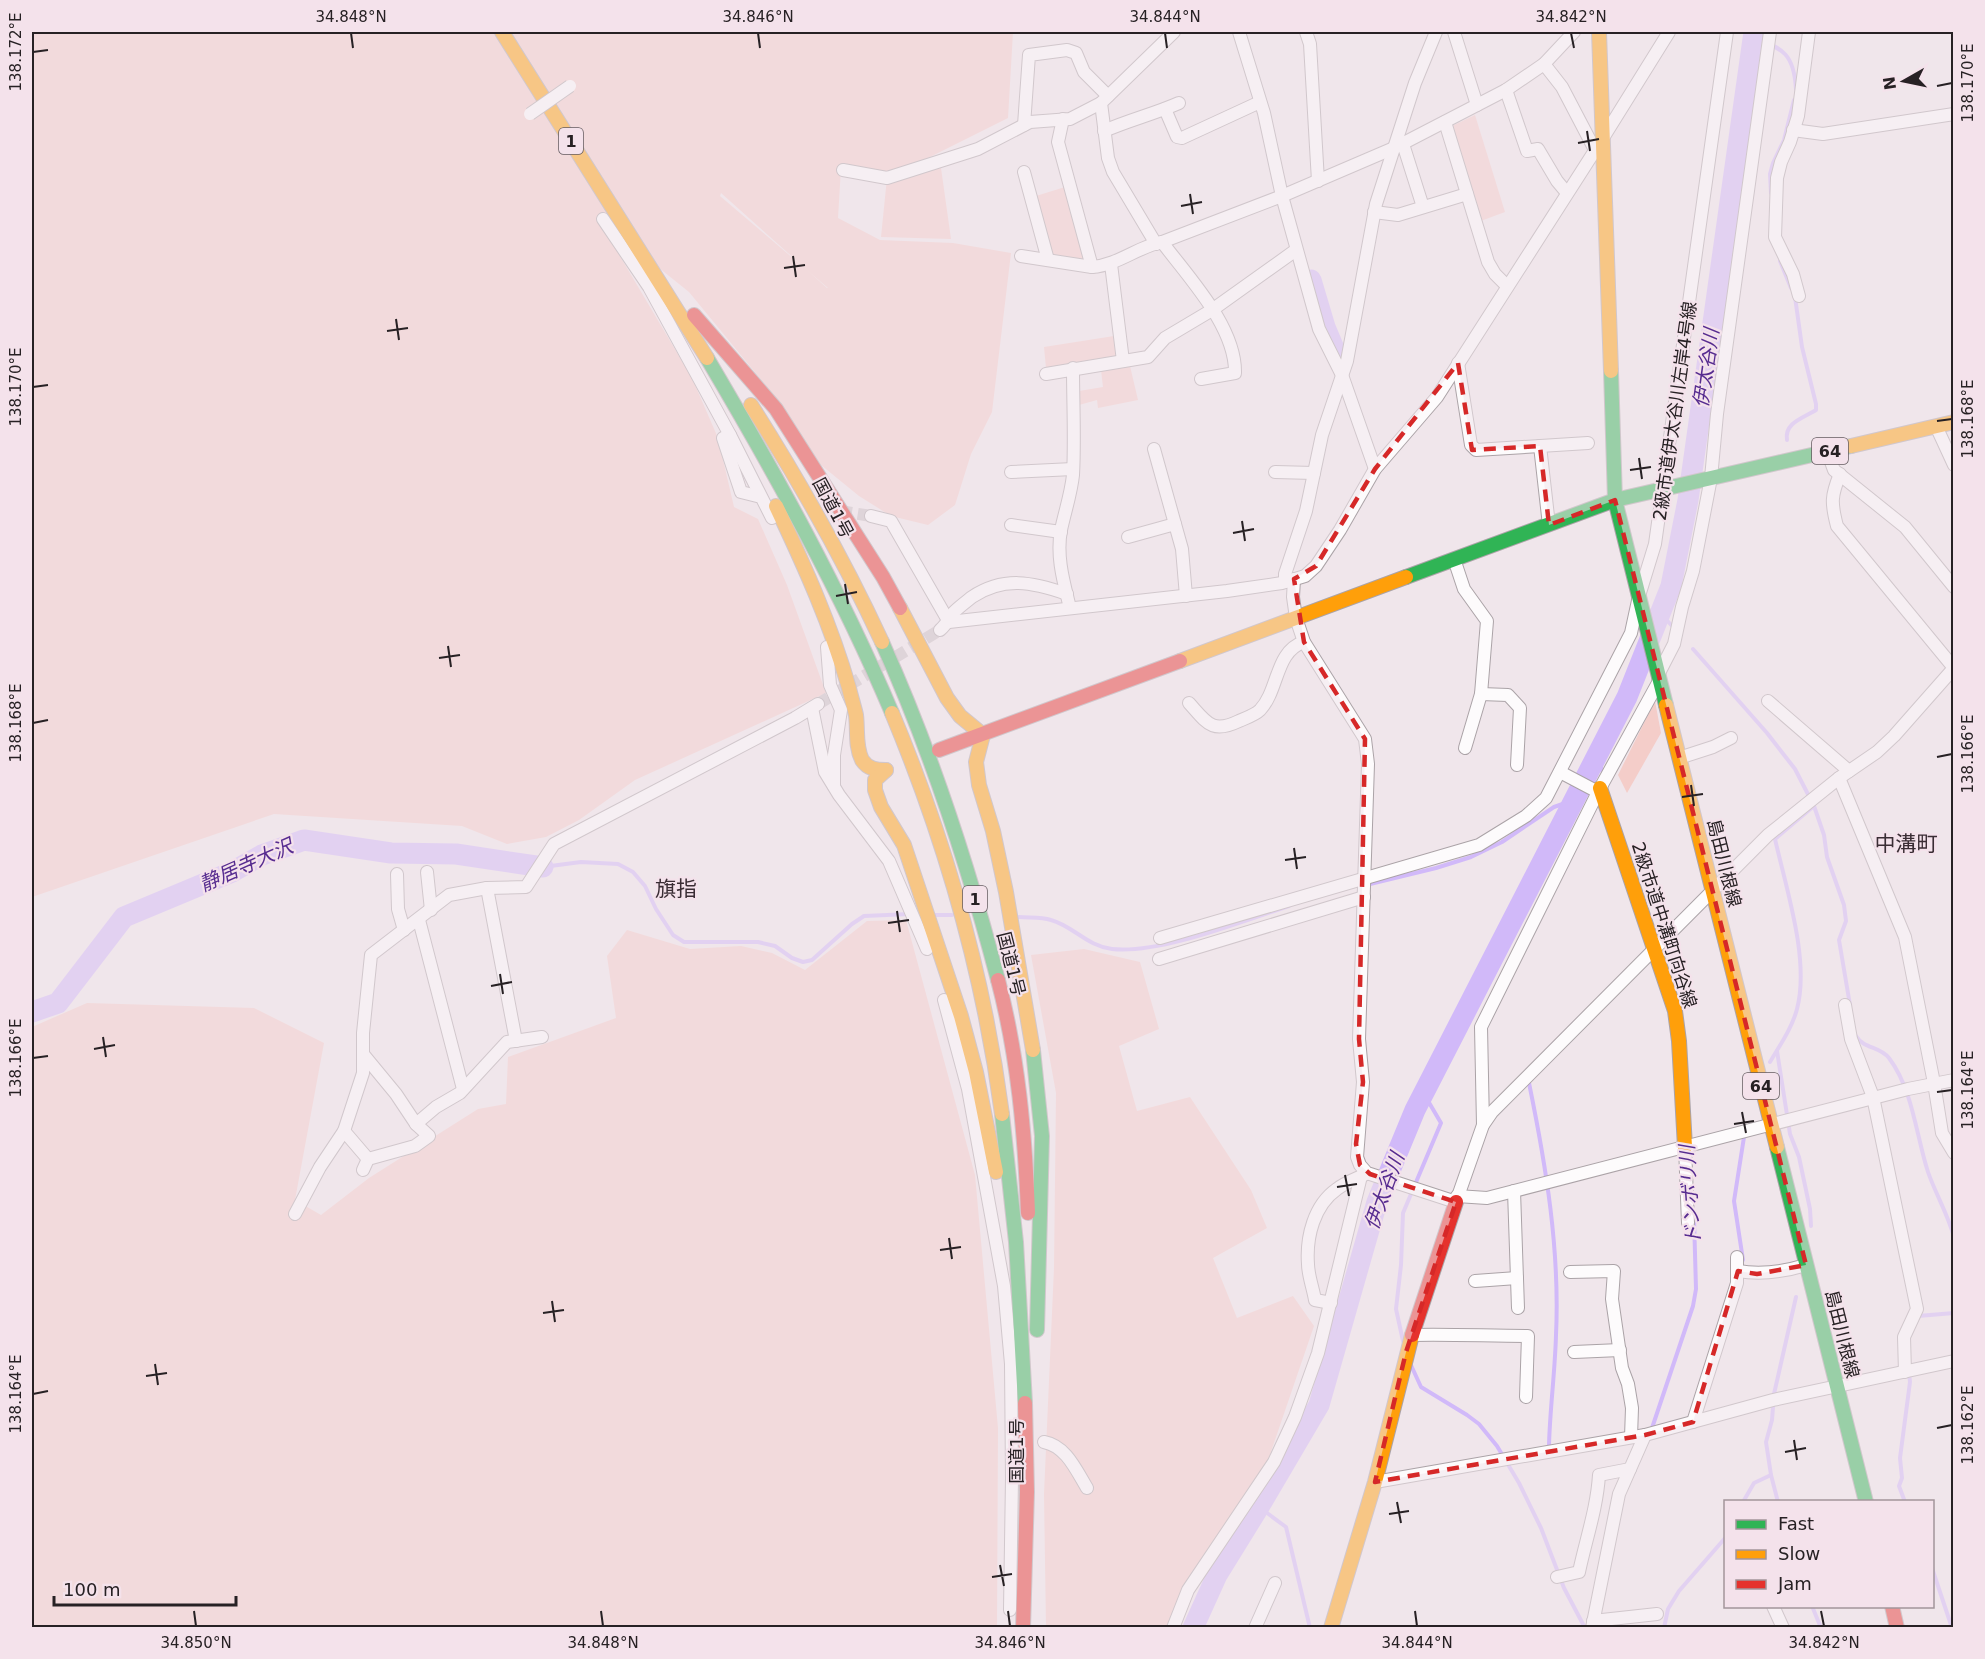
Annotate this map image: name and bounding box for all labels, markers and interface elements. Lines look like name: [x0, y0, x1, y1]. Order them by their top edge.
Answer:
text: 34.848°N: [315, 8, 387, 26]
text: 34.846°N: [722, 8, 794, 26]
text: 34.844°N: [1129, 8, 1201, 26]
text: 34.842°N: [1535, 8, 1607, 26]
text: 138.172°E: [7, 12, 25, 92]
text: 138.170°E: [1959, 43, 1977, 123]
north arrow: [1874, 51, 1934, 111]
text: N: [1879, 75, 1900, 91]
road number: 1: [559, 128, 583, 154]
street label: 2級市道伊太谷川左岸4号線: [1649, 300, 1700, 522]
water label: 伊太谷川: [1689, 325, 1724, 409]
text: 138.170°E: [7, 347, 25, 427]
text: 138.168°E: [1959, 379, 1977, 459]
road number: 64: [1812, 438, 1848, 464]
street label: 国道1号: [809, 474, 858, 542]
text: 138.168°E: [7, 683, 25, 763]
text: 138.166°E: [1959, 714, 1977, 794]
street label: 島田川根線: [1703, 817, 1746, 909]
water label: 静居寺大沢: [195, 832, 299, 896]
district label: 中溝町: [1875, 832, 1938, 856]
street label: 2級市道中溝町向谷線: [1628, 839, 1701, 1011]
district label: 旗指: [655, 877, 697, 901]
road number: 1: [963, 886, 987, 912]
street label: 国道1号: [993, 930, 1030, 998]
text: 138.166°E: [7, 1018, 25, 1098]
text: 138.164°E: [1959, 1050, 1977, 1130]
road number: 64: [1743, 1073, 1779, 1099]
water label: ドンボリ川: [1674, 1142, 1705, 1246]
water label: 伊太谷川: [1359, 1147, 1410, 1233]
street label: 島田川根線: [1821, 1288, 1864, 1380]
text: 138.164°E: [7, 1354, 25, 1434]
text: 138.162°E: [1959, 1385, 1977, 1465]
street label: 国道1号: [1006, 1418, 1027, 1484]
legend: [1724, 1500, 1934, 1608]
text: Fast: [1778, 1513, 1814, 1534]
text: Slow: [1778, 1543, 1820, 1564]
scale bar: [54, 1569, 236, 1607]
text: Jam: [1777, 1573, 1812, 1594]
text: 100 m: [63, 1579, 121, 1600]
text: 34.850°N: [160, 1634, 232, 1652]
text: 34.848°N: [567, 1634, 639, 1652]
text: 34.846°N: [974, 1634, 1046, 1652]
text: 34.844°N: [1381, 1634, 1453, 1652]
text: 34.842°N: [1788, 1634, 1860, 1652]

